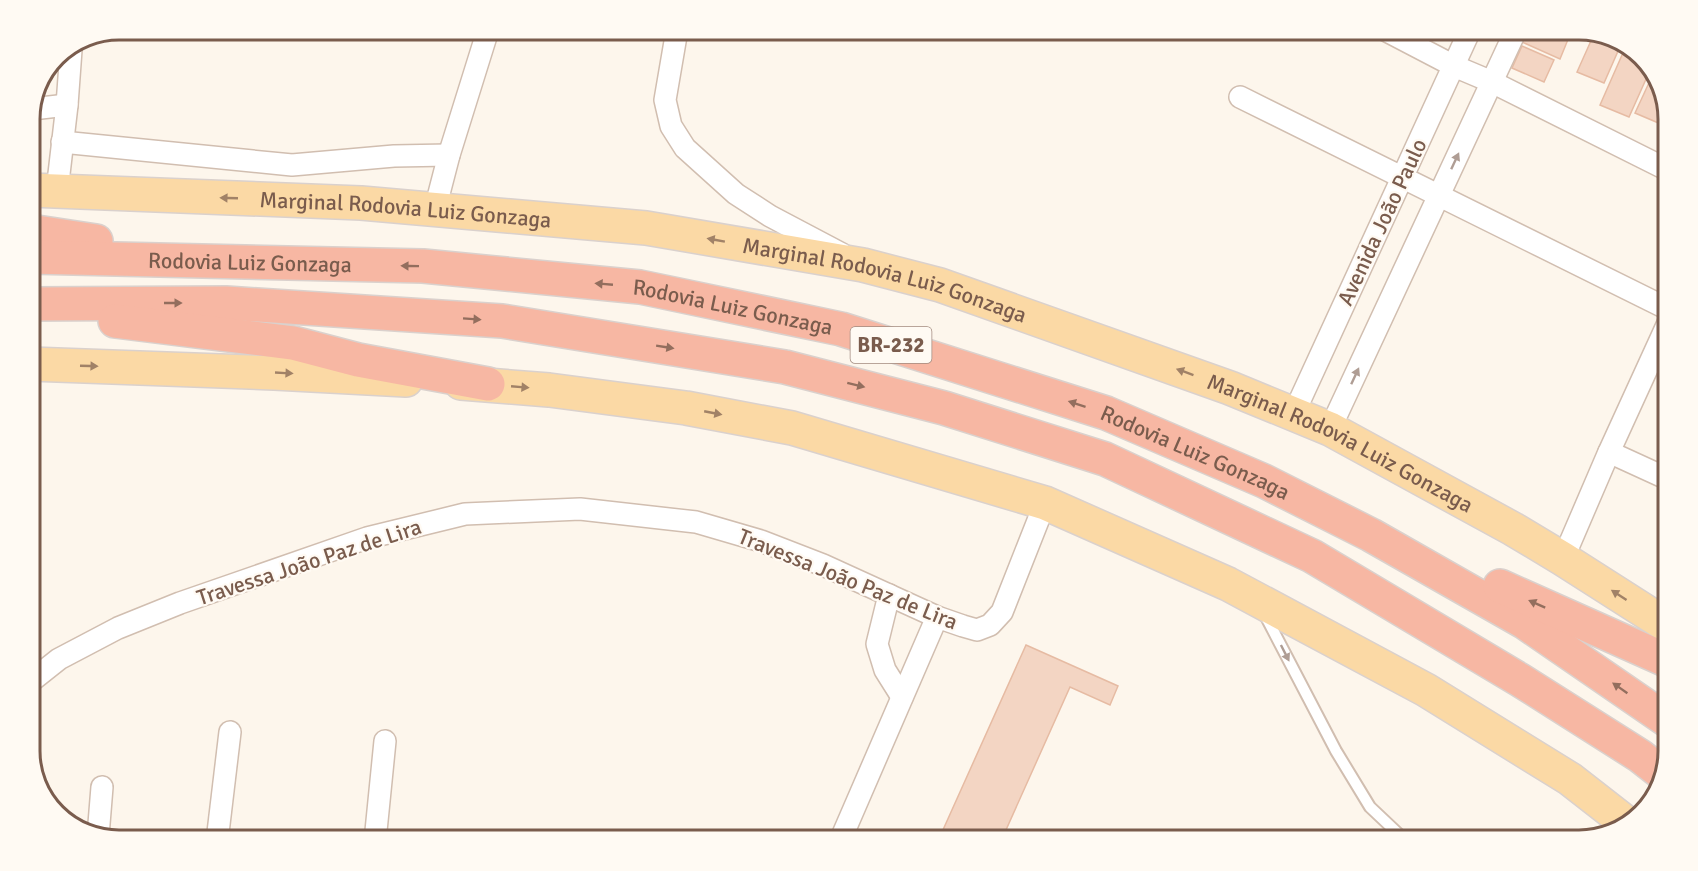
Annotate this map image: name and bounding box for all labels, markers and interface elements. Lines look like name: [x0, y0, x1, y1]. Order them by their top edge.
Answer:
street label: Avenida João Paulo: [1332, 134, 1432, 310]
one-way arrow: [1451, 152, 1460, 170]
street label: Marginal Rodovia Luiz Gonzaga: [259, 186, 553, 233]
one-way arrow: [219, 193, 238, 202]
street label: Marginal Rodovia Luiz Gonzaga: [741, 231, 1031, 328]
one-way arrow: [706, 235, 725, 244]
street label: Rodovia Luiz Gonzaga: [148, 246, 352, 278]
one-way arrow: [400, 261, 419, 271]
street label: Rodovia Luiz Gonzaga: [632, 273, 835, 340]
one-way arrow: [594, 279, 613, 289]
one-way arrow: [163, 298, 182, 308]
one-way arrow: [463, 314, 482, 323]
road number: BR-232: [850, 327, 932, 363]
one-way arrow: [656, 343, 675, 352]
one-way arrow: [79, 361, 98, 370]
one-way arrow: [1350, 366, 1360, 384]
one-way arrow: [1176, 367, 1194, 377]
street label: Marginal Rodovia Luiz Gonzaga: [1204, 368, 1478, 518]
one-way arrow: [274, 369, 293, 378]
one-way arrow: [847, 381, 865, 391]
one-way arrow: [511, 382, 530, 392]
one-way arrow: [1068, 398, 1086, 408]
street label: Rodovia Luiz Gonzaga: [1097, 399, 1295, 505]
one-way arrow: [704, 409, 723, 418]
street label: Travessa João Paz de Lira: [193, 513, 425, 611]
street label: Travessa João Paz de Lira: [734, 523, 962, 635]
one-way arrow: [1611, 589, 1627, 600]
one-way arrow: [1528, 599, 1546, 609]
one-way arrow: [1280, 645, 1290, 662]
one-way arrow: [1612, 682, 1628, 694]

